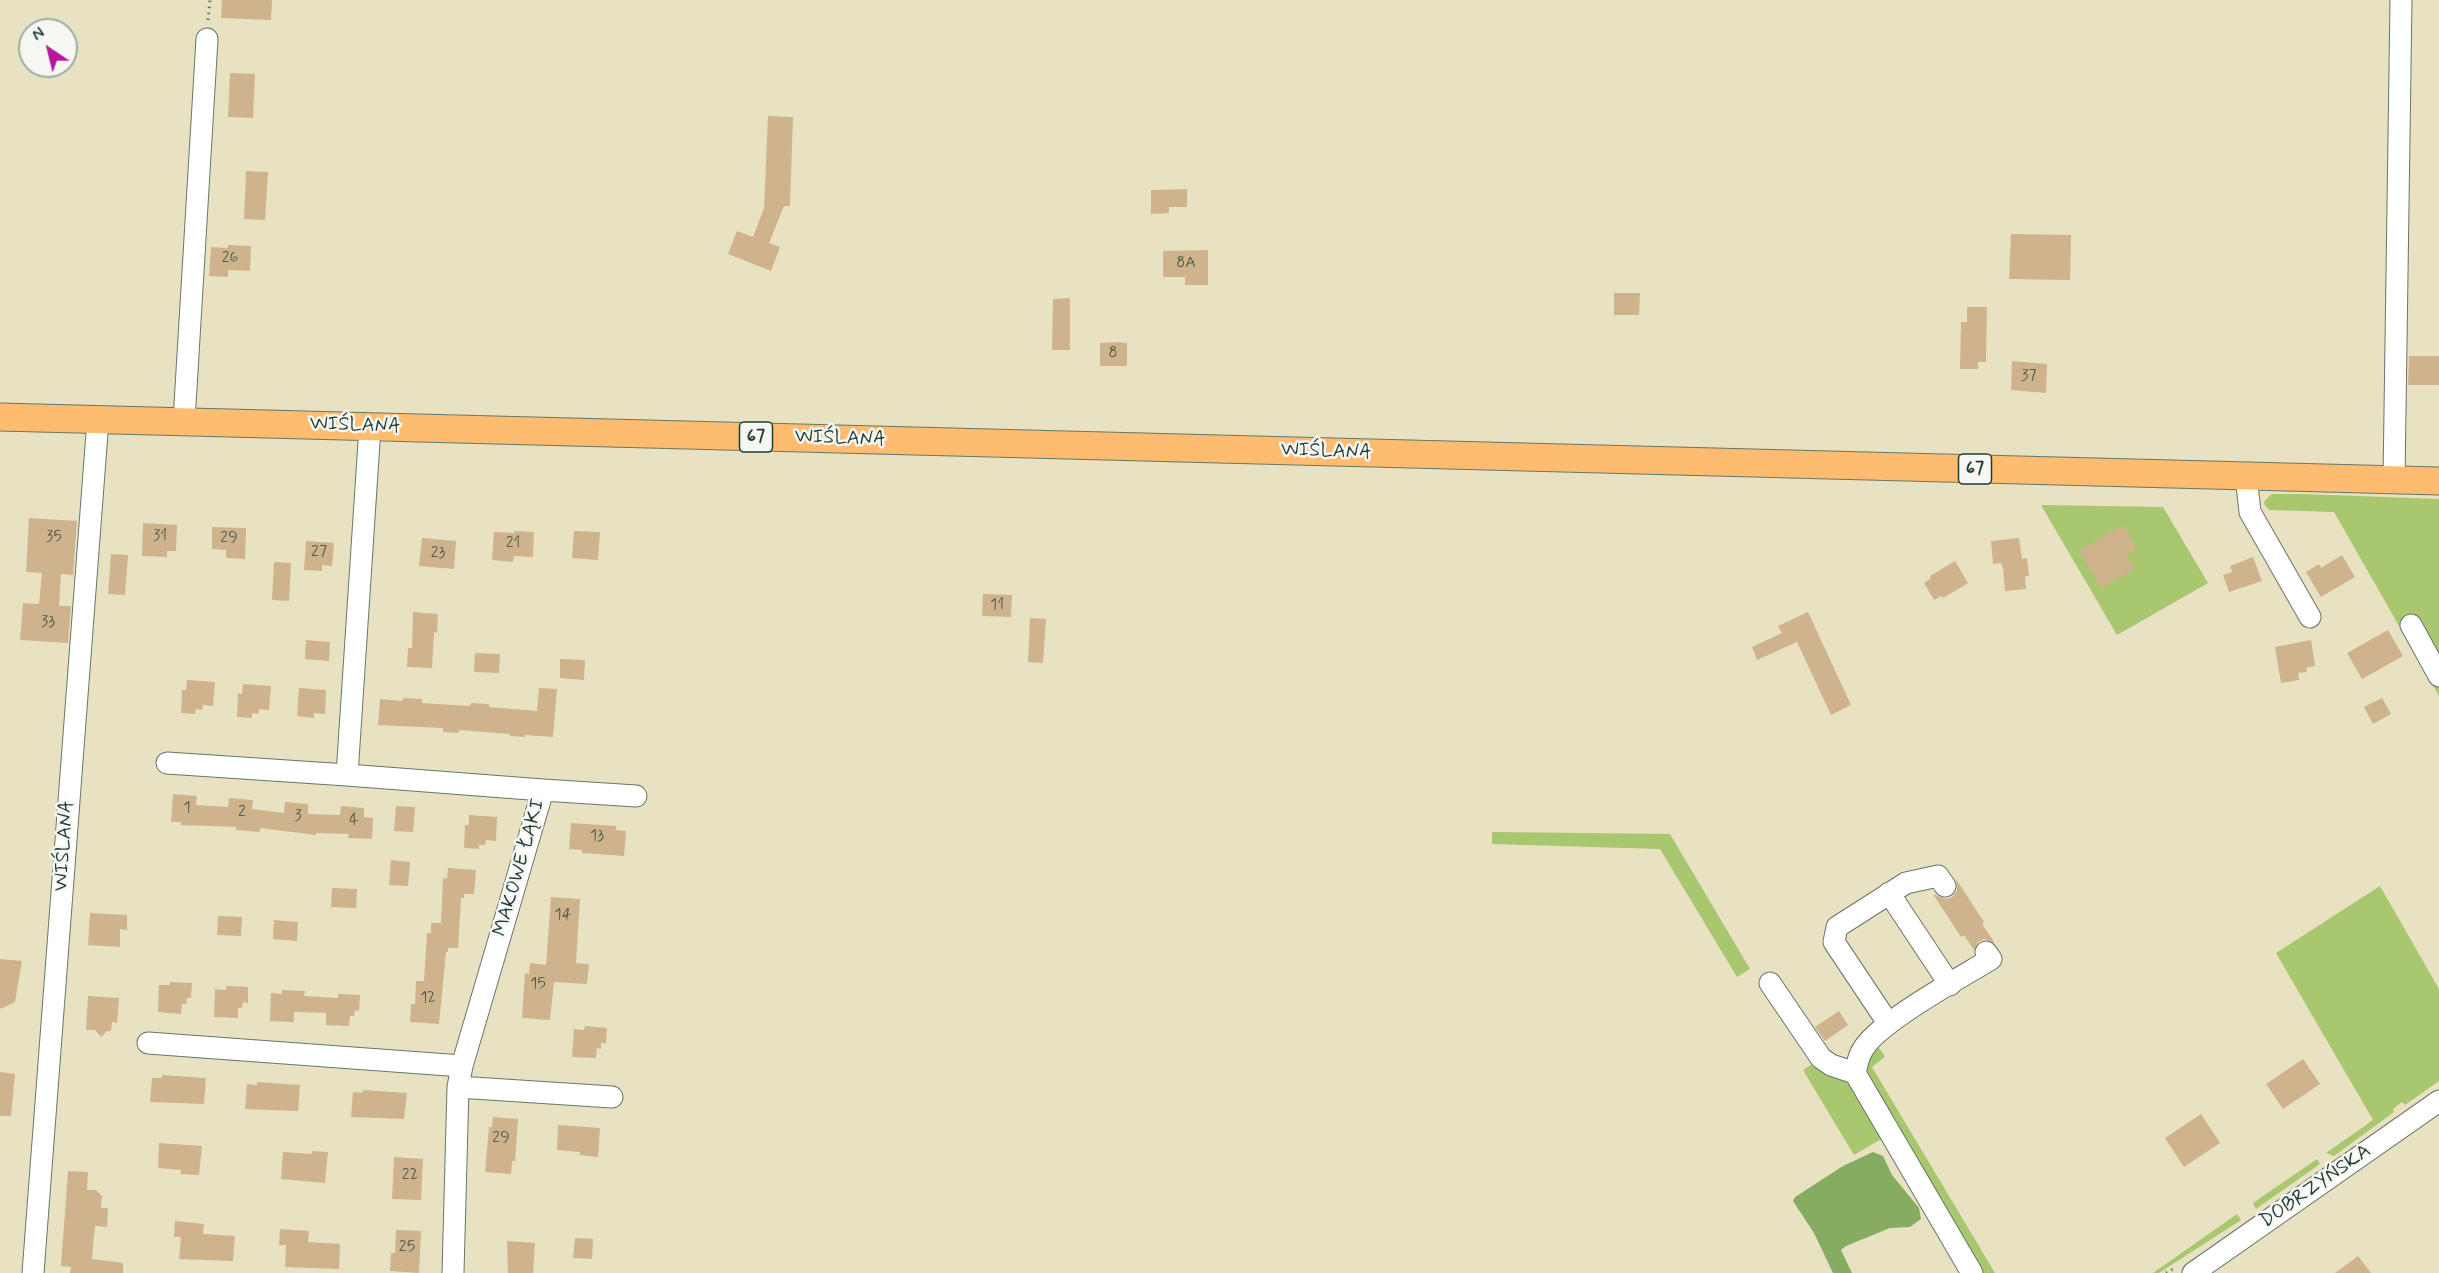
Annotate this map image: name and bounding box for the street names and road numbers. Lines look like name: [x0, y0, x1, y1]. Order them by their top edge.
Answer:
street label: WIŚLANA: [309, 412, 401, 440]
road number: 67: [740, 422, 772, 452]
street label: WIŚLANA: [794, 425, 886, 453]
street label: WIŚLANA: [1280, 438, 1372, 466]
road number: 67: [1958, 454, 1992, 484]
street label: MAKOWE ŁĄKI: [489, 796, 551, 940]
street label: WIŚLANA: [50, 800, 80, 892]
street label: DOBRZYŃSKA: [2256, 1140, 2376, 1234]

